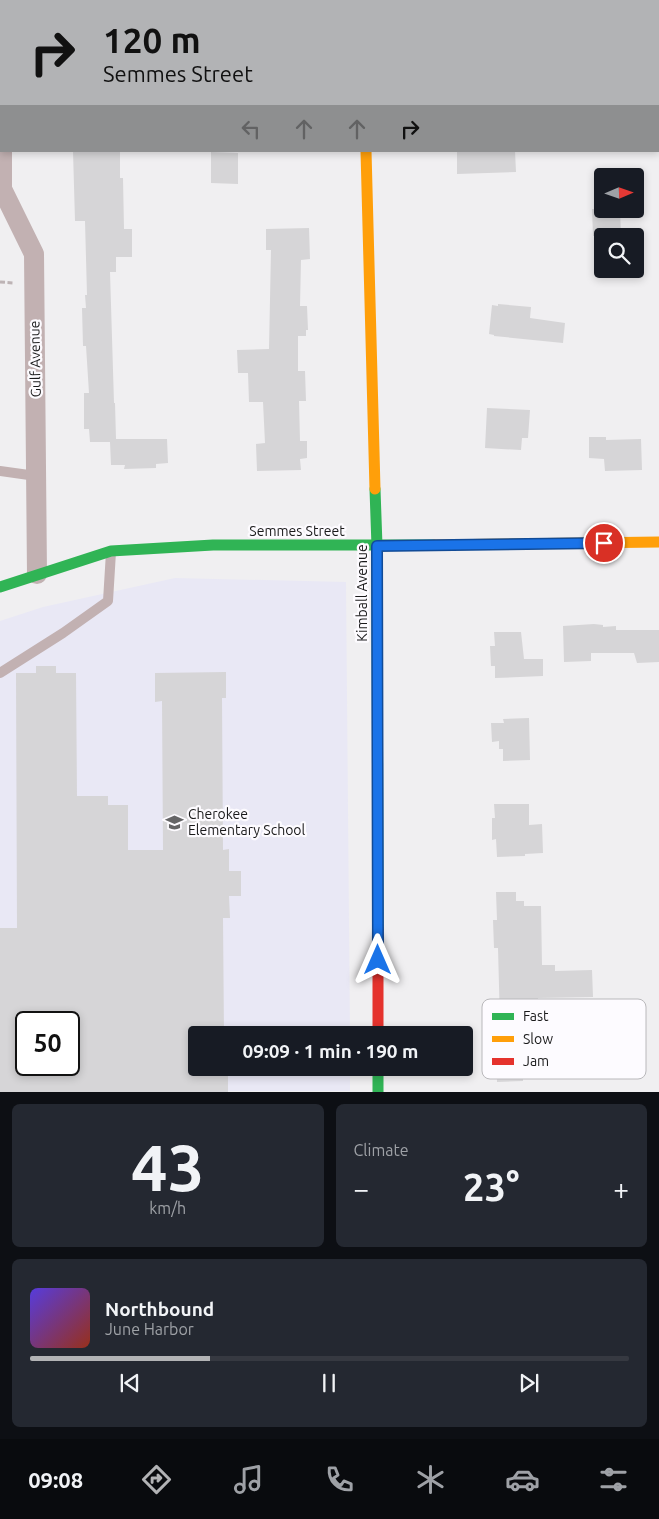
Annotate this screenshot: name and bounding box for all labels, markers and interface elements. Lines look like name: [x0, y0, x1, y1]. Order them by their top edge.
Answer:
icon: right: [20, 20, 85, 85]
text: 120 m: [103, 20, 201, 60]
text: Semmes Street: [103, 61, 253, 86]
icon: left: [237, 115, 265, 143]
icon: ahead: [290, 115, 318, 143]
icon: ahead: [343, 115, 371, 143]
icon: right: [396, 115, 424, 143]
north arrow: [594, 168, 644, 218]
map controls: [594, 168, 644, 278]
button: search: [594, 228, 644, 278]
street label: Gulf Avenue: [26, 321, 44, 397]
pin: [583, 522, 625, 564]
street label: Semmes Street: [249, 523, 345, 539]
icon: arrive: [590, 529, 618, 557]
street label: Kimball Avenue: [354, 544, 370, 642]
place label: Cherokee Elementary School: [188, 806, 306, 838]
school or university icon: Cherokee Elementary School: [164, 812, 184, 832]
position arrow: [351, 933, 403, 985]
legend: [482, 999, 646, 1079]
text: Fast: [523, 1008, 549, 1024]
speed limit sign: 50: [15, 1011, 80, 1076]
text: Slow: [523, 1031, 553, 1047]
text: 09:09 · 1 min · 190 m: [243, 1040, 418, 1062]
text: Jam: [523, 1053, 549, 1069]
text: 43: [131, 1130, 204, 1203]
text: Climate: [354, 1141, 409, 1159]
text: 23°: [463, 1166, 519, 1208]
text: −: [354, 1173, 369, 1204]
text: +: [613, 1173, 629, 1204]
text: km/h: [149, 1199, 186, 1217]
text: Northbound: [105, 1298, 214, 1320]
text: June Harbor: [105, 1320, 194, 1338]
icon: previous: [116, 1369, 144, 1397]
icon: pause: [315, 1369, 343, 1397]
icon: next: [515, 1369, 543, 1397]
icon: directions: [139, 1462, 174, 1497]
icon: music: [231, 1462, 266, 1497]
icon: phone: [322, 1462, 357, 1497]
icon: climate: [413, 1462, 448, 1497]
icon: car: [505, 1462, 540, 1497]
icon: filters: [596, 1462, 631, 1497]
text: 09:08: [28, 1467, 83, 1492]

